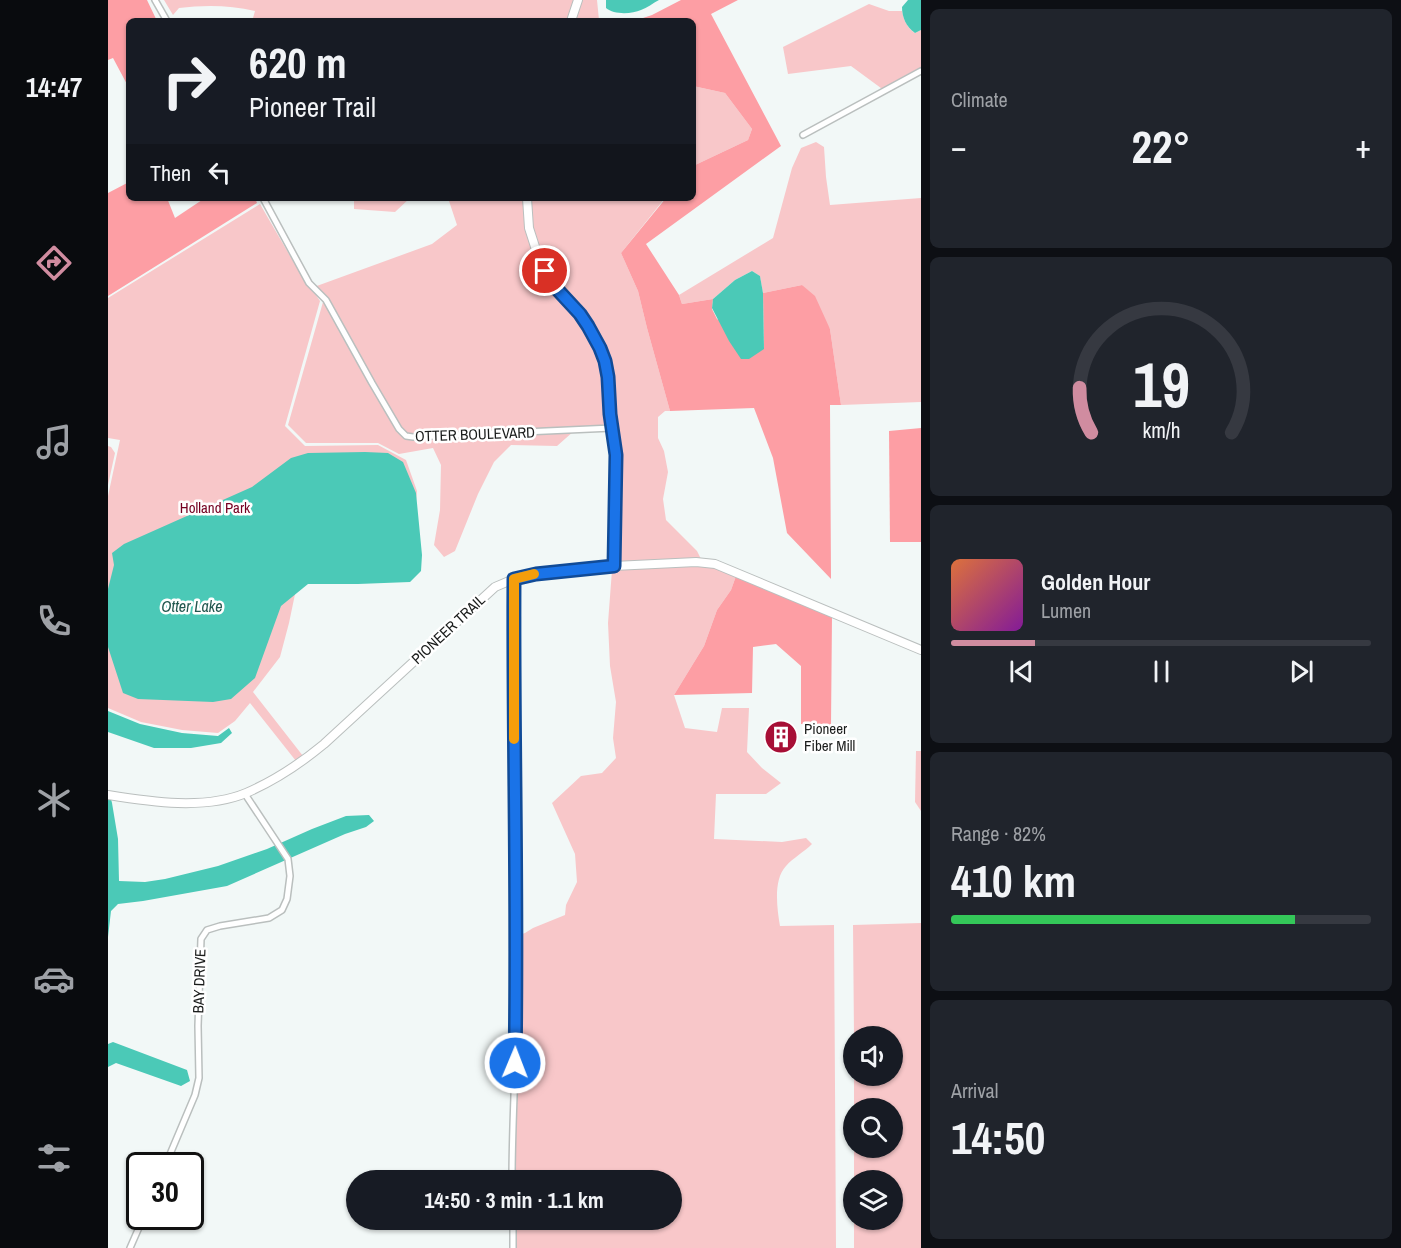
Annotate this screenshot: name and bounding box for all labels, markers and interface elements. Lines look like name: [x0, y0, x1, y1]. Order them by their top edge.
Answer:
text: 620 m: [249, 35, 347, 91]
icon: right: [150, 42, 228, 120]
text: 14:47: [26, 69, 82, 105]
text: Climate: [951, 86, 1008, 113]
text: Pioneer Trail: [249, 89, 376, 125]
text: 22°: [1131, 116, 1191, 177]
text: −: [951, 124, 967, 168]
text: +: [1355, 124, 1371, 168]
icon: left: [203, 156, 236, 189]
text: Then: [150, 158, 191, 188]
icon: directions: [33, 242, 75, 284]
pin: [519, 245, 570, 296]
icon: arrive: [528, 254, 561, 287]
text: 19: [1133, 342, 1189, 426]
text: km/h: [1142, 417, 1180, 446]
icon: music: [33, 421, 75, 463]
street label: OTTER BOULEVARD: [415, 421, 535, 447]
park label: Holland Park: [180, 497, 251, 518]
text: Golden Hour: [1041, 567, 1150, 597]
street label: PIONEER TRAIL: [407, 589, 489, 669]
water label: Otter Lake: [161, 595, 223, 617]
text: Lumen: [1041, 597, 1091, 624]
icon: phone: [33, 600, 75, 642]
icon: previous: [1005, 655, 1038, 688]
icon: pause: [1145, 655, 1178, 688]
icon: next: [1285, 655, 1318, 688]
place label: Pioneer Fiber Mill: [804, 718, 855, 756]
building icon: Pioneer Fiber Mill: [763, 719, 799, 755]
icon: climate: [33, 779, 75, 821]
text: Range · 82%: [951, 820, 1046, 847]
text: 410 km: [951, 850, 1076, 911]
street label: BAY DRIVE: [187, 948, 211, 1014]
icon: car: [33, 958, 75, 1000]
map controls: [843, 1026, 903, 1230]
button: sound: [843, 1026, 903, 1086]
position arrow: [483, 1031, 547, 1095]
text: Arrival: [951, 1077, 998, 1104]
button: search: [843, 1098, 903, 1158]
text: 14:50: [951, 1107, 1045, 1168]
icon: filters: [33, 1137, 75, 1179]
speed limit sign: 30: [126, 1152, 204, 1230]
button: layers: [843, 1170, 903, 1230]
text: 14:50 · 3 min · 1.1 km: [424, 1185, 604, 1215]

